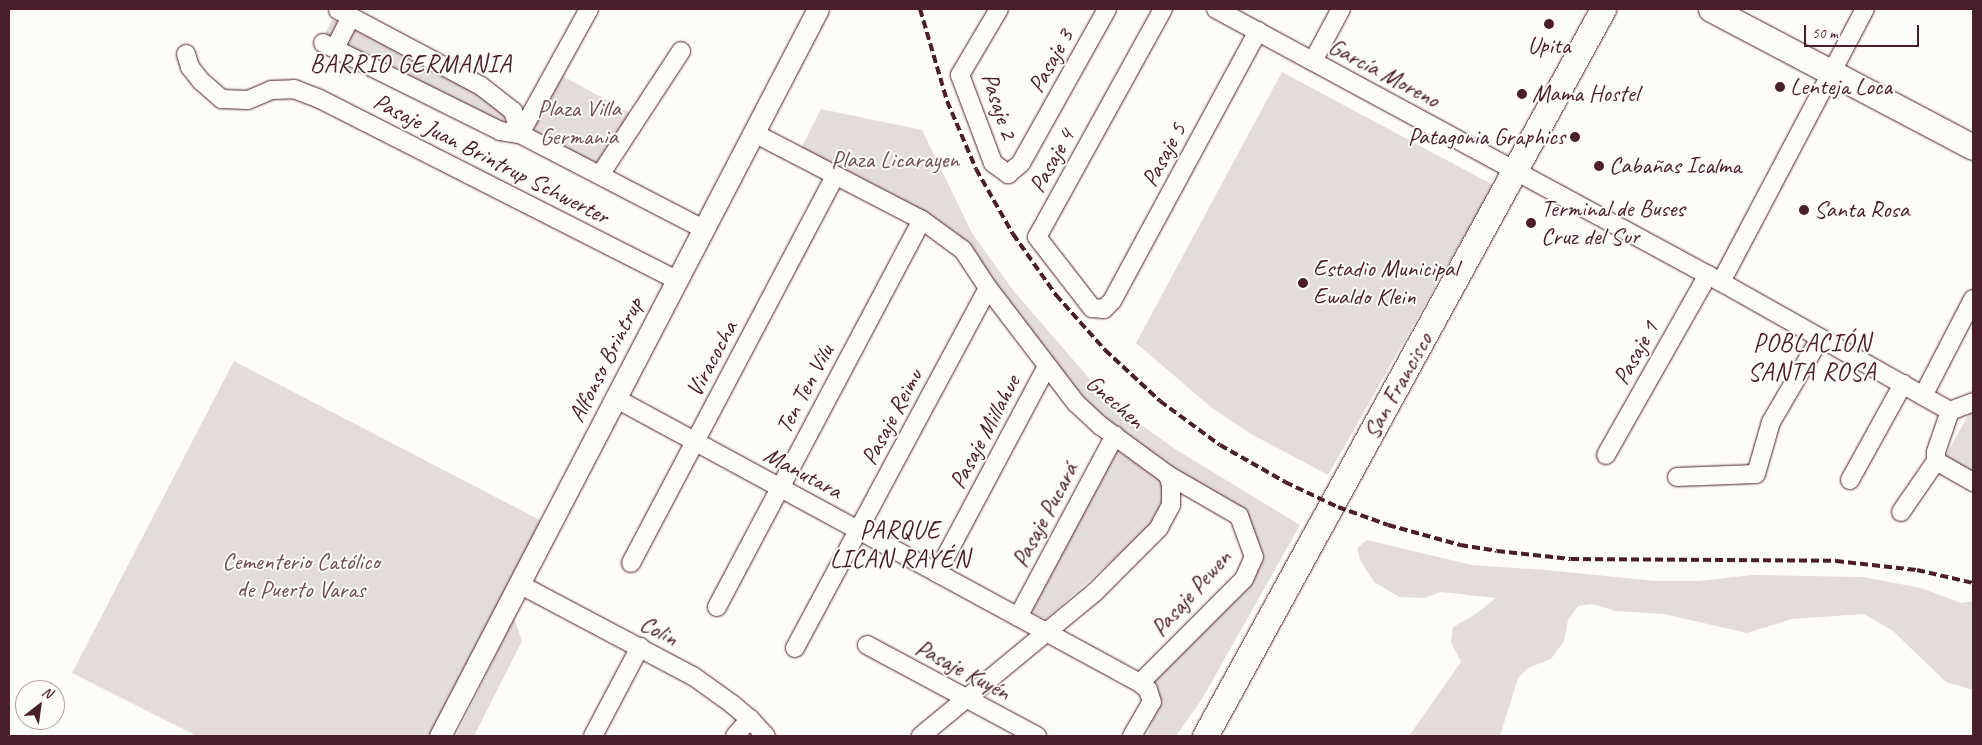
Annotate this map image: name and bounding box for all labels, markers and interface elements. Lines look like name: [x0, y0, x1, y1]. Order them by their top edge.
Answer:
scale bar: [1807, 15, 1922, 47]
marker: Upita: [1543, 18, 1555, 30]
street label: Pasaje 3: [1022, 24, 1080, 98]
text: 50 m: [1812, 24, 1838, 43]
street label: García Moreno: [1324, 32, 1444, 114]
place label: Upita: [1528, 32, 1570, 60]
district label: BARRIO GERMANIA: [310, 49, 512, 79]
street label: Pasaje 2: [975, 69, 1023, 143]
place label: Lenteja Loca: [1790, 73, 1892, 101]
place label: Mama Hostel: [1532, 80, 1639, 108]
marker: Lenteja Loca: [1774, 81, 1786, 93]
street label: Pasaje Juan Brintrup Schwerter: [369, 87, 613, 231]
marker: Mama Hostel: [1516, 88, 1528, 100]
park label: Plaza Villa Germania: [538, 95, 620, 151]
street label: Pasaje 5: [1135, 118, 1193, 192]
place label: Patagonia Graphics: [1407, 123, 1565, 151]
street label: Pasaje 4: [1023, 124, 1081, 198]
marker: Patagonia Graphics: [1569, 131, 1581, 143]
park label: Plaza Licarayen: [831, 146, 959, 174]
place label: Cabañas Icalma: [1609, 152, 1742, 180]
marker: Cabañas Icalma: [1593, 160, 1605, 172]
place label: Terminal de Buses Cruz del Sur: [1541, 195, 1685, 251]
place label: Santa Rosa: [1814, 196, 1909, 224]
marker: Santa Rosa: [1798, 204, 1810, 216]
marker: Terminal de Buses Cruz del Sur: [1525, 217, 1537, 229]
place label: Estadio Municipal Ewaldo Klein: [1313, 255, 1458, 311]
marker: Estadio Municipal Ewaldo Klein: [1297, 277, 1309, 289]
street label: Alfonso Brintrup: [562, 293, 650, 427]
street label: Viracocha: [680, 316, 744, 402]
street label: Pasaje 1: [1607, 316, 1665, 390]
street label: San Francisco: [1357, 328, 1439, 444]
district label: POBLACIÓN SANTA ROSA: [1747, 329, 1877, 388]
street label: Ten Ten Vilu: [770, 340, 840, 438]
street label: Pasaje Reimu: [855, 364, 929, 470]
street label: Gnechen: [1080, 369, 1150, 435]
street label: Pasaje Millahue: [943, 370, 1027, 494]
street label: Manutara: [759, 440, 847, 506]
street label: Pasaje Pucará: [1006, 458, 1084, 572]
district label: PARQUE LICAN RAYÉN: [828, 516, 972, 575]
street label: Pasaje Pewen: [1145, 544, 1237, 642]
park label: Cementerio Católico de Puerto Varas: [222, 548, 380, 604]
street label: Colin: [635, 609, 683, 653]
street label: Pasaje Kuyén: [911, 633, 1015, 707]
north arrow: [15, 680, 65, 730]
text: N: [39, 683, 55, 702]

